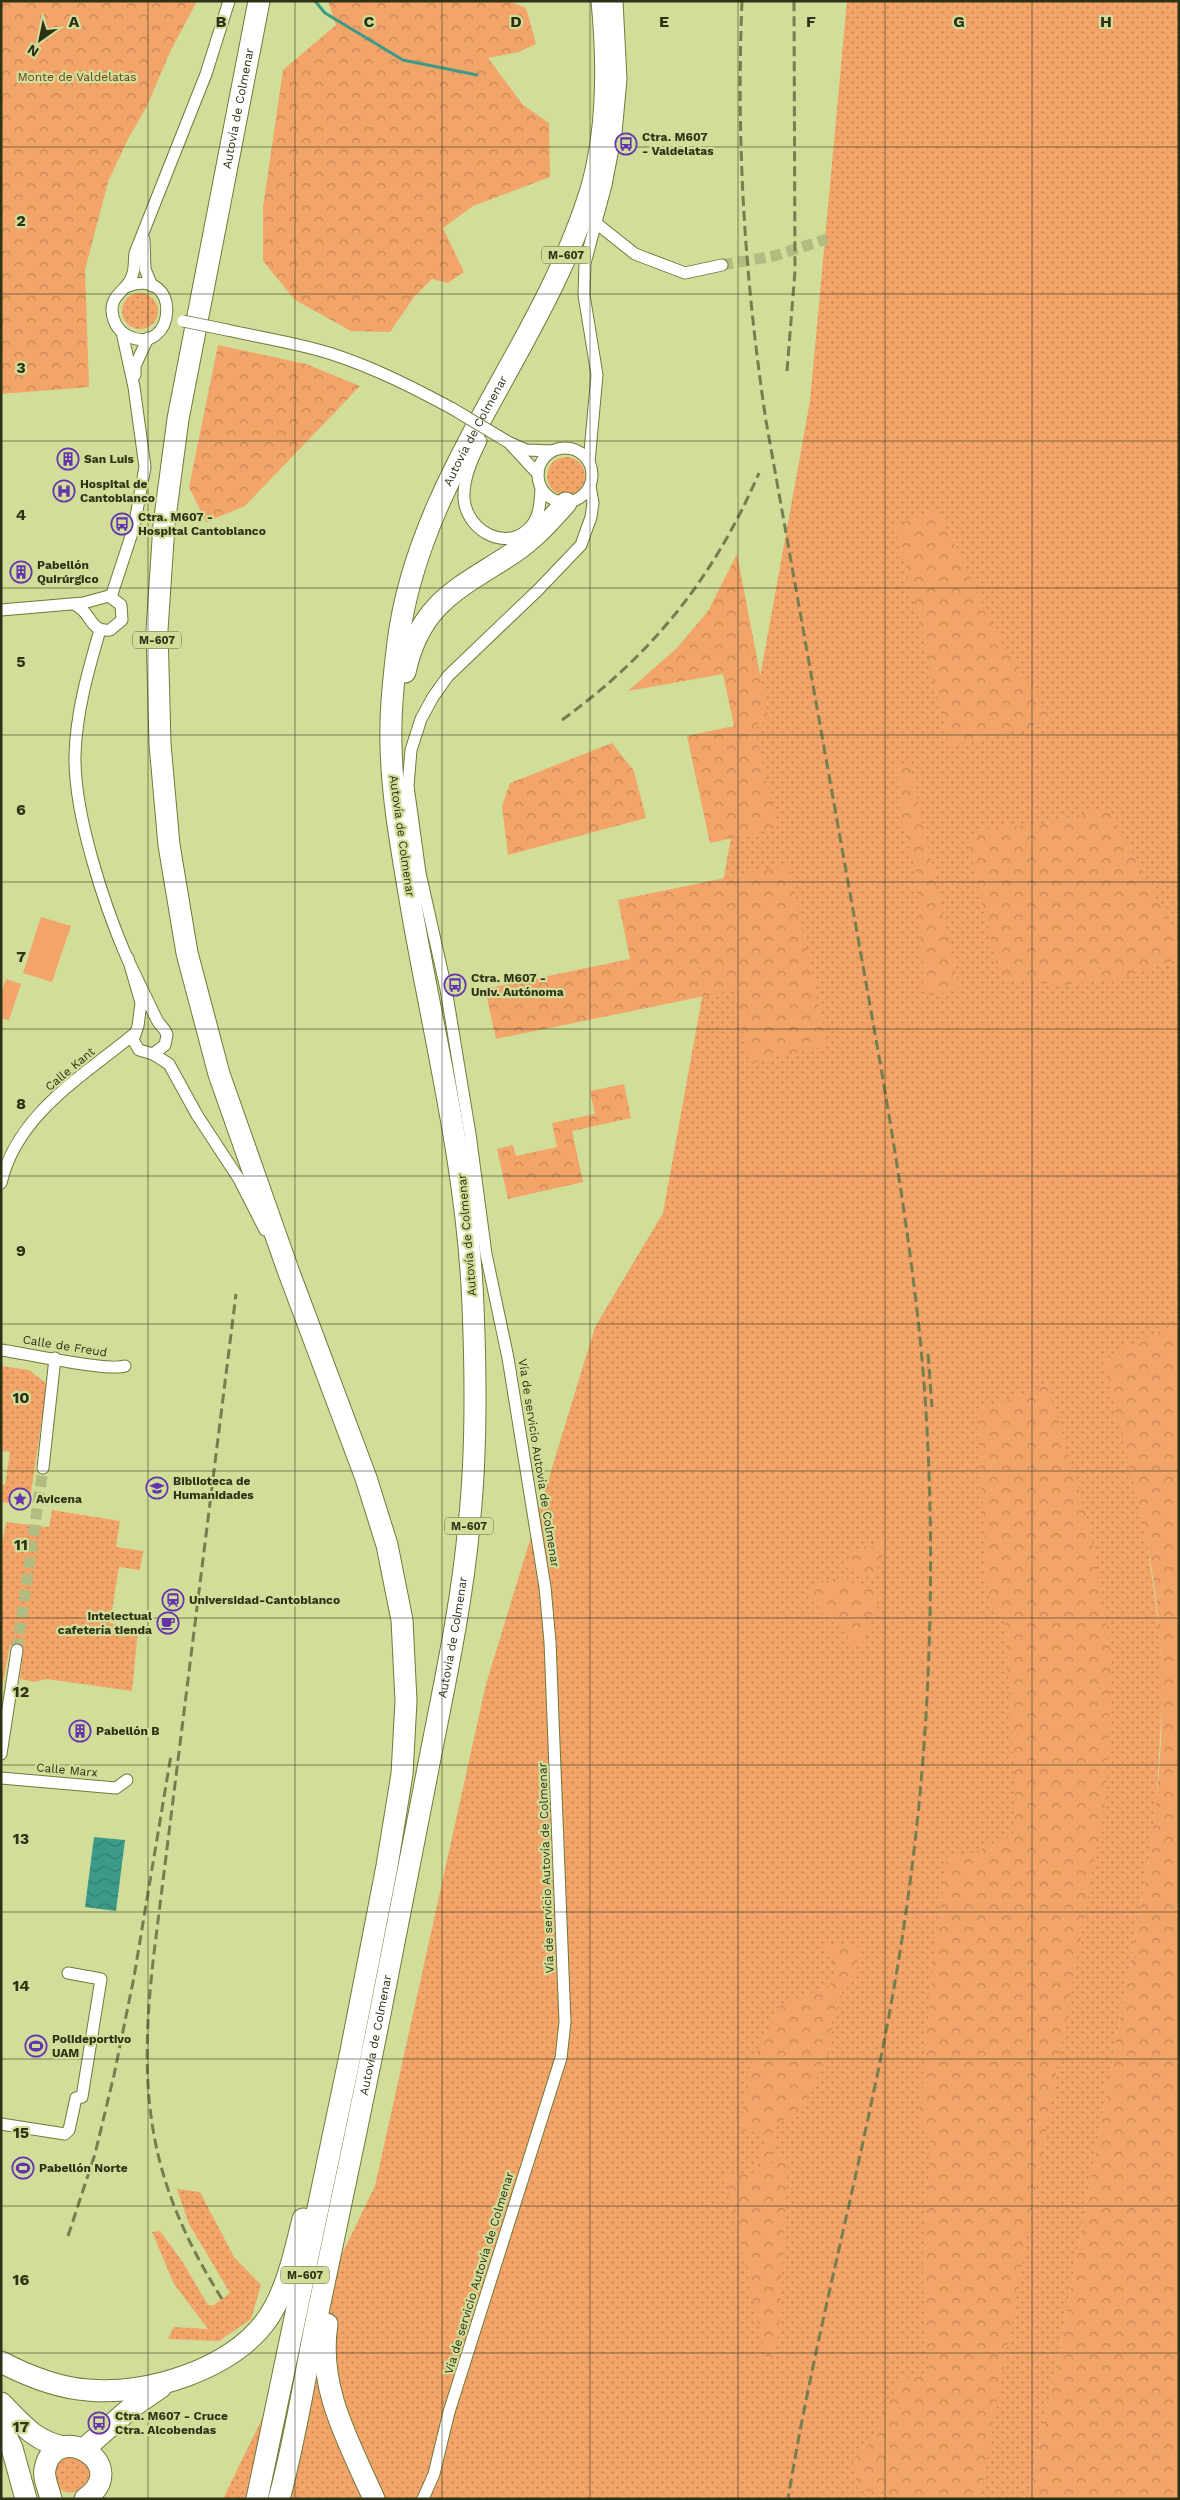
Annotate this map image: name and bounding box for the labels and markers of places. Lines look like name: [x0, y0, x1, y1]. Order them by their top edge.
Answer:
place label: Ctra. M607 - Valdelatas: [642, 130, 714, 158]
bus stop icon: Ctra. M607 - Valdelatas: [614, 132, 638, 156]
building icon: San Luis: [56, 447, 80, 471]
place label: San Luis: [84, 452, 135, 466]
place label: Hospital de Cantoblanco: [80, 477, 155, 505]
hospital icon: Hospital de Cantoblanco: [52, 479, 76, 503]
place label: Ctra. M607 - Hospital Cantoblanco: [138, 510, 266, 538]
bus stop icon: Ctra. M607 - Hospital Cantoblanco: [110, 512, 134, 536]
place label: Pabellón Quirúrgico: [37, 558, 99, 586]
building icon: Pabellón Quirúrgico: [9, 560, 33, 584]
place label: Ctra. M607 - Univ. Autónoma: [471, 971, 564, 999]
bus stop icon: Ctra. M607 - Univ. Autónoma: [443, 973, 467, 997]
place label: Biblioteca de Humanidades: [173, 1474, 254, 1502]
school or university icon: Biblioteca de Humanidades: [145, 1476, 169, 1500]
place icon: Avicena: [8, 1487, 32, 1511]
place label: Avicena: [36, 1492, 82, 1506]
station icon: Universidad-Cantoblanco: [161, 1588, 185, 1612]
place label: Universidad-Cantoblanco: [189, 1593, 340, 1607]
place label: Intelectual cafetería tienda: [58, 1609, 152, 1637]
cafe icon: Intelectual cafetería tienda: [156, 1611, 180, 1635]
building icon: Pabellón B: [68, 1719, 92, 1743]
place label: Pabellón B: [96, 1724, 160, 1738]
place label: Polideportivo UAM: [52, 2032, 131, 2060]
sports icon: Polideportivo UAM: [24, 2034, 48, 2058]
sports icon: Pabellón Norte: [11, 2156, 35, 2180]
place label: Pabellón Norte: [39, 2161, 128, 2175]
place label: Ctra. M607 - Cruce Ctra. Alcobendas: [115, 2409, 228, 2437]
bus stop icon: Ctra. M607 - Cruce Ctra. Alcobendas: [87, 2411, 111, 2435]

